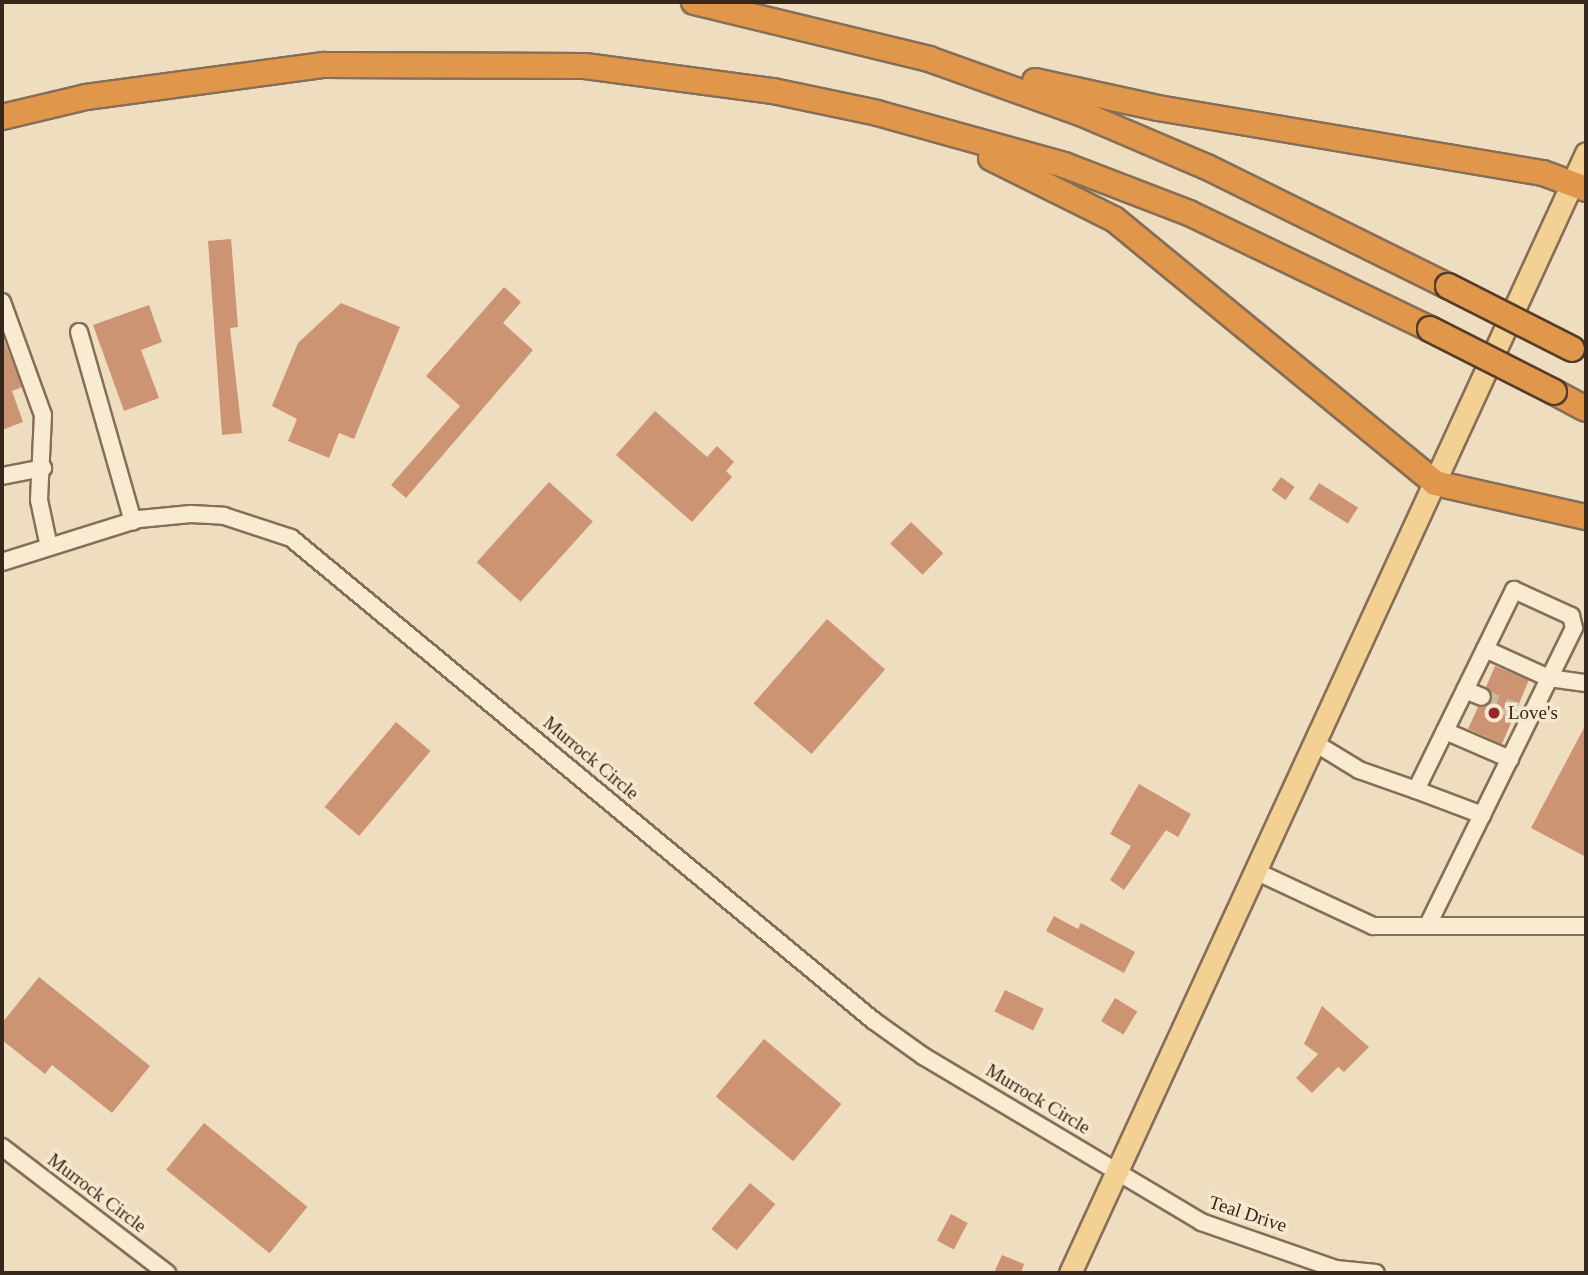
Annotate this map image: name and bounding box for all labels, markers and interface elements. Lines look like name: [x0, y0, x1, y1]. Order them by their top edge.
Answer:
place label: Love's: [1508, 702, 1558, 724]
marker: Love's: [1486, 705, 1502, 721]
street label: Murrock Circle: [539, 711, 643, 805]
street label: Murrock Circle: [982, 1059, 1094, 1139]
street label: Murrock Circle: [43, 1148, 151, 1238]
street label: Teal Drive: [1206, 1191, 1290, 1237]

